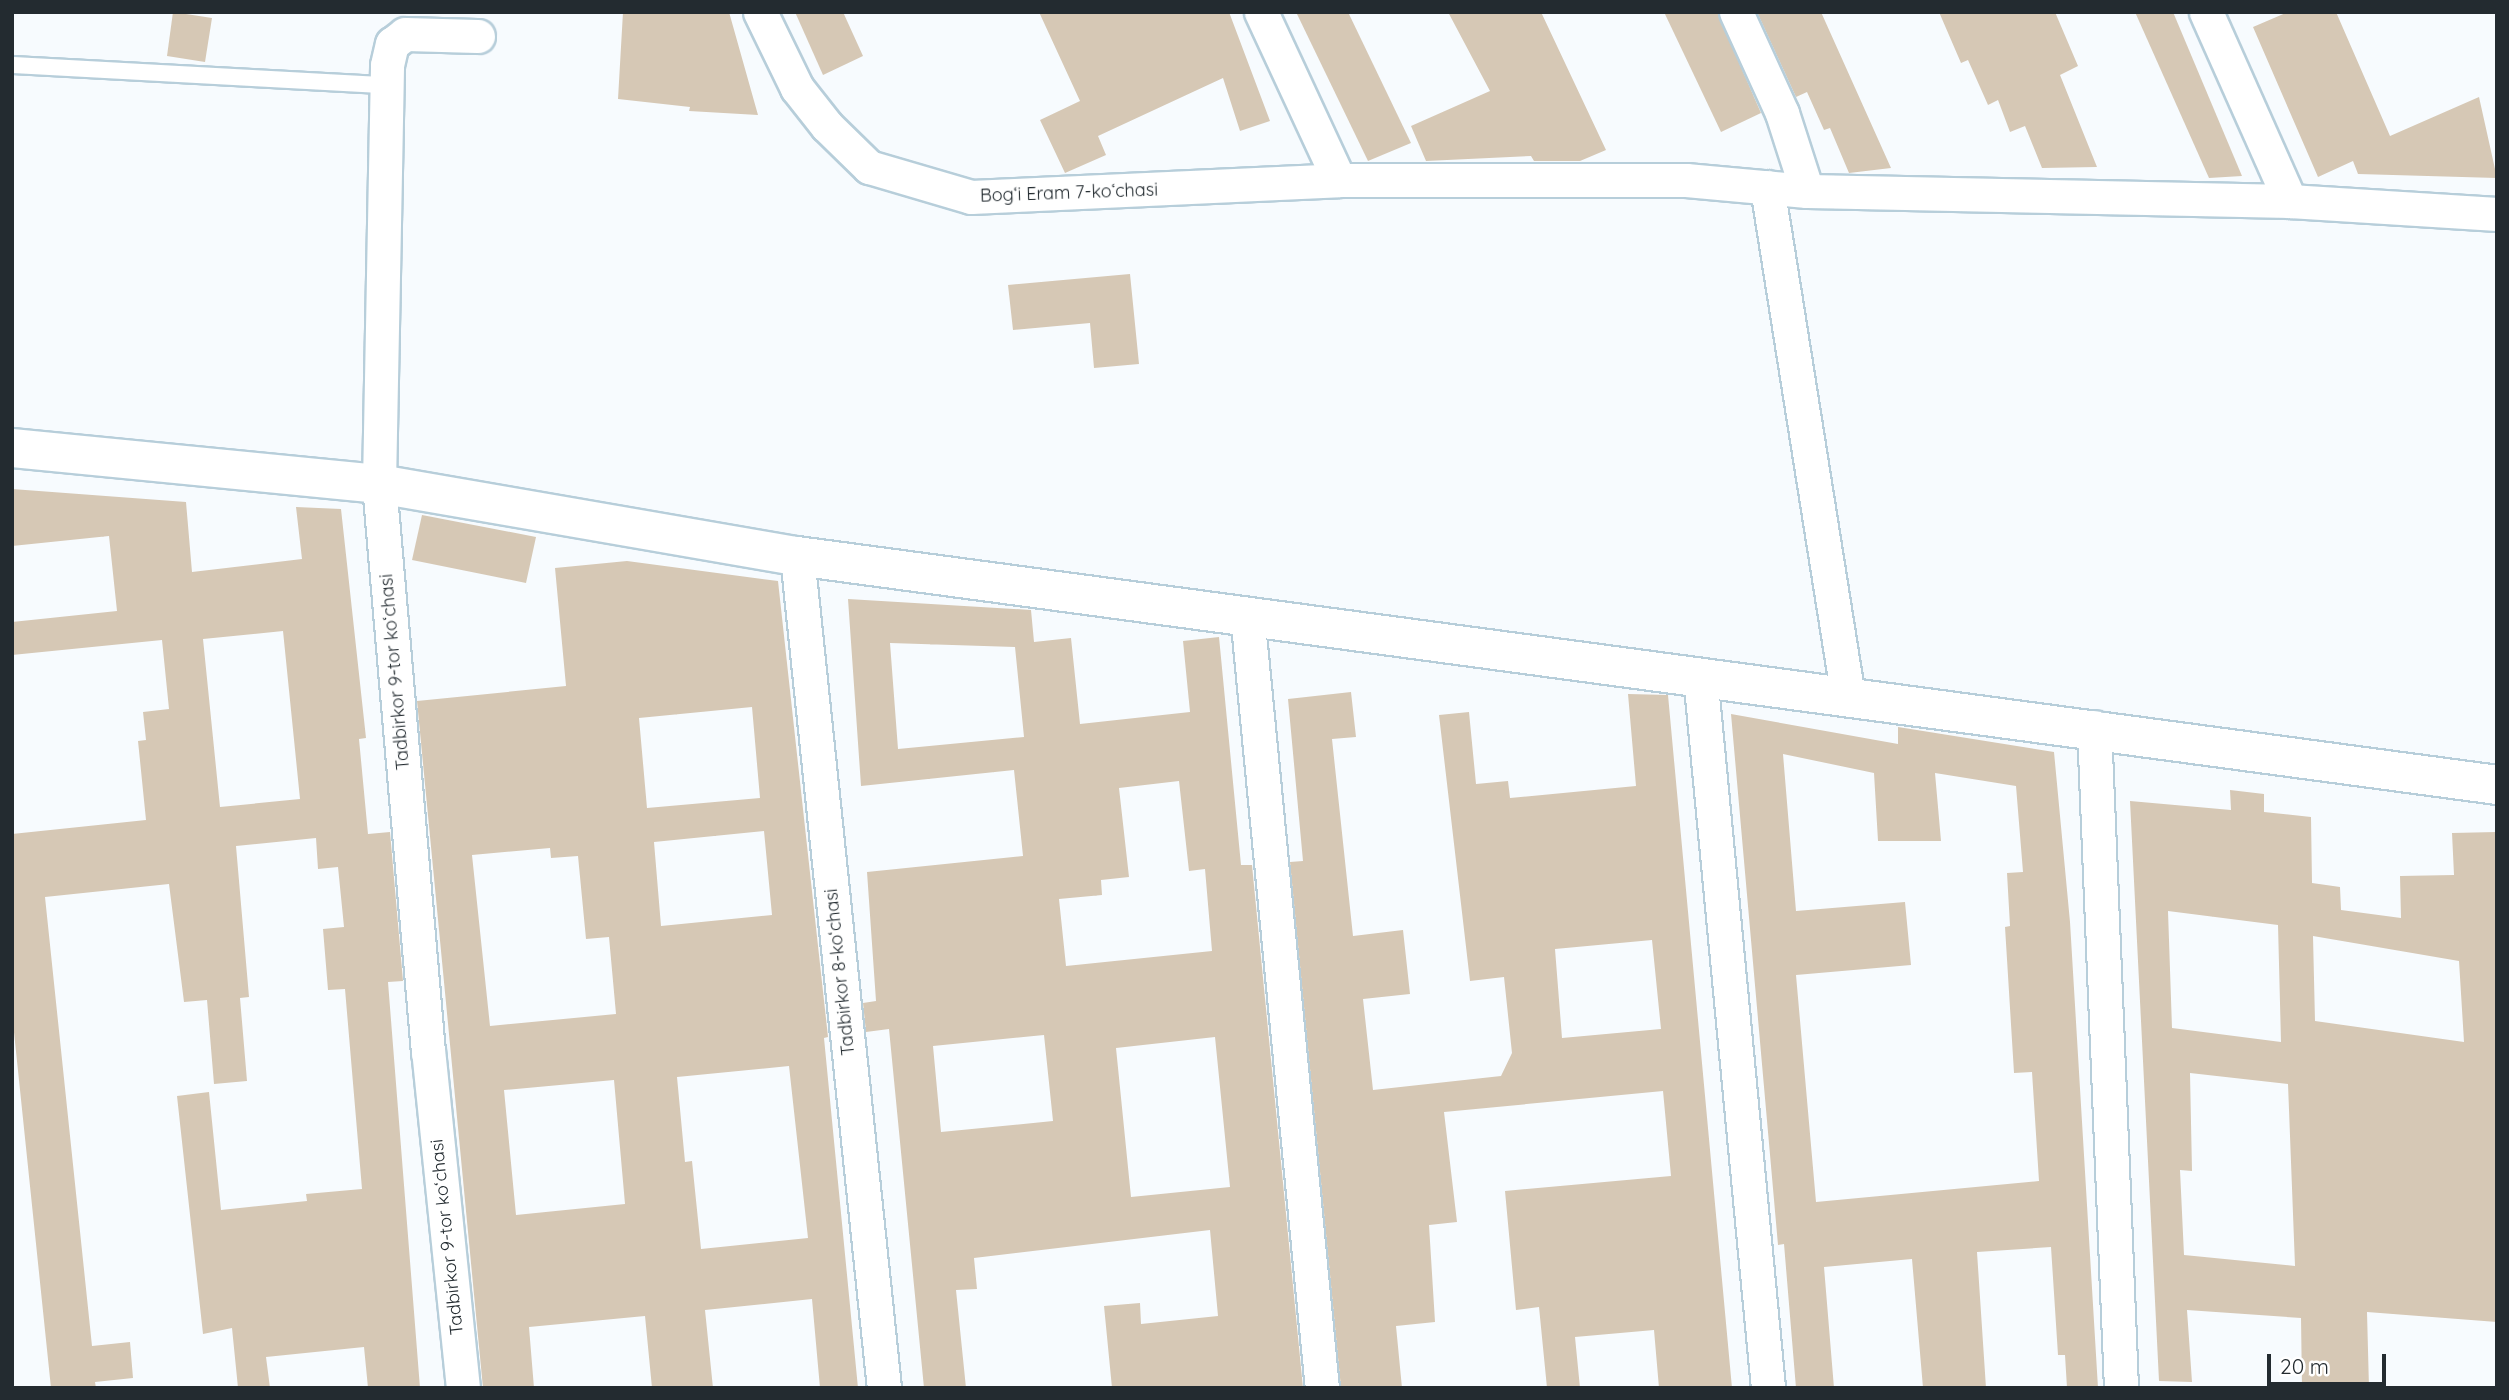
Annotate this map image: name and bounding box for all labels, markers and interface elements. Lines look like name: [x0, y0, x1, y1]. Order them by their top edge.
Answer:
street label: Bogʻi Eram 7-koʻchasi: [980, 179, 1158, 207]
street label: Tadbirkor 9-tor koʻchasi: [376, 573, 414, 771]
street label: Tadbirkor 8-koʻchasi: [820, 887, 860, 1057]
street label: Tadbirkor 9-tor koʻchasi: [426, 1138, 468, 1336]
scale bar: [2271, 1340, 2390, 1384]
text: 20 m: [2280, 1353, 2329, 1379]

